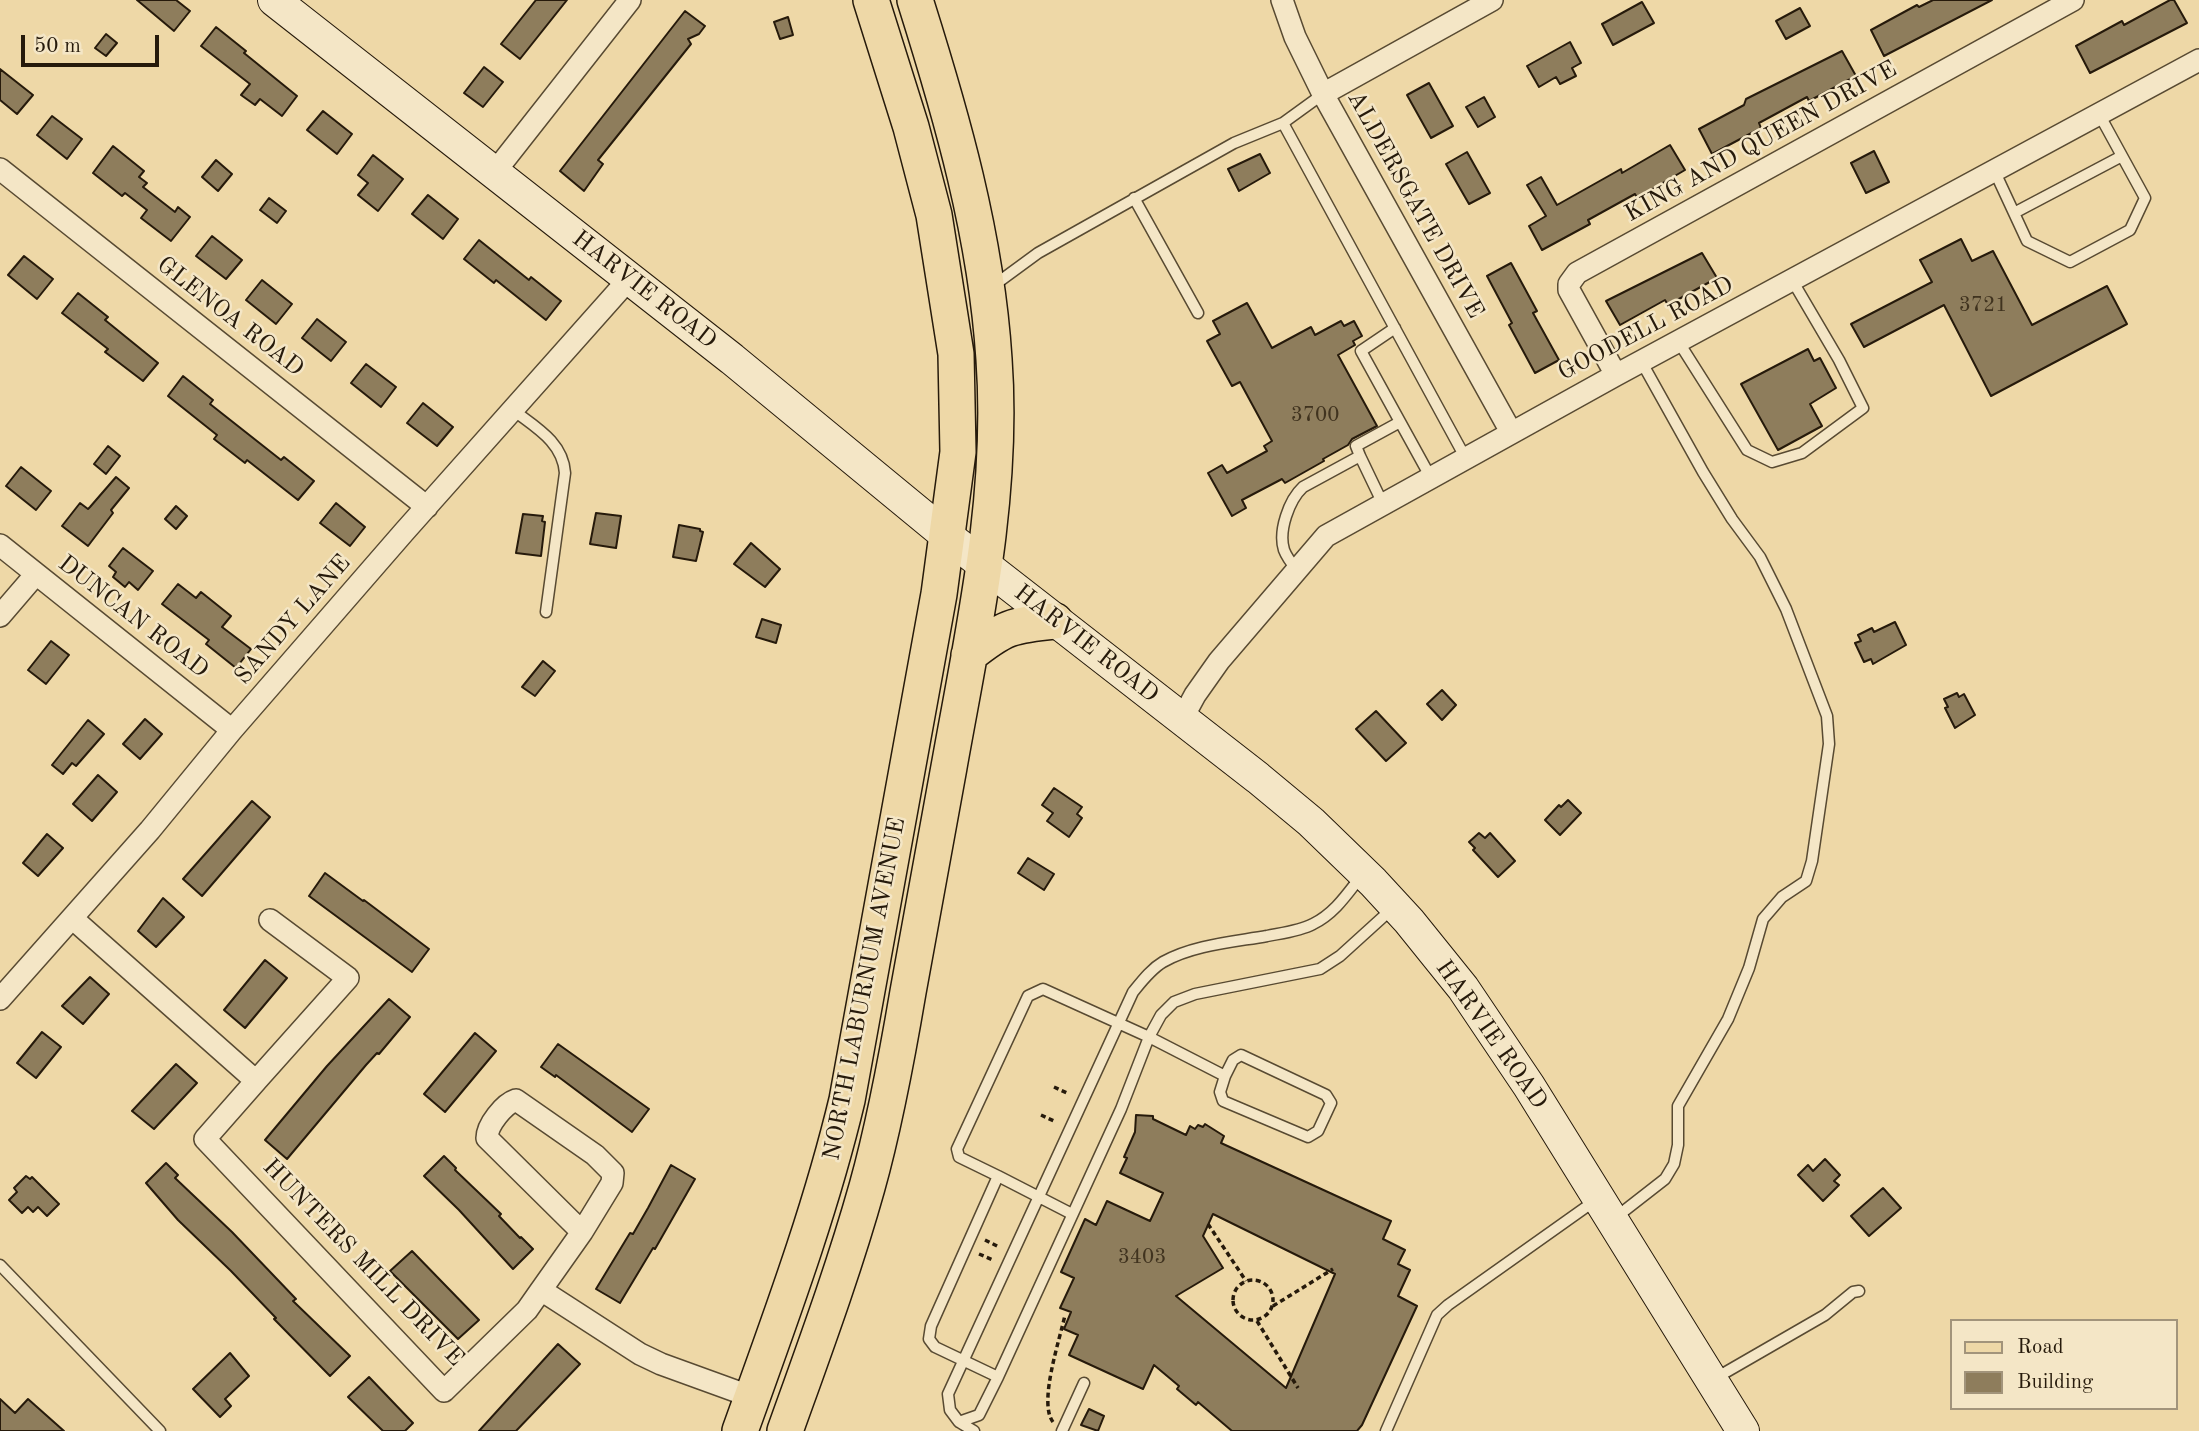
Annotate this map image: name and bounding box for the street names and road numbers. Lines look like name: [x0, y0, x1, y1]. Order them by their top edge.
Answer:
street label: KING AND QUEEN DRIVE: [1620, 55, 1902, 229]
street label: ALDERSGATE DRIVE: [1341, 86, 1489, 324]
street label: HARVIE ROAD: [566, 225, 722, 355]
street label: GLENOA ROAD: [151, 251, 309, 383]
street label: GOODELL ROAD: [1553, 271, 1739, 387]
street label: DUNCAN ROAD: [52, 549, 214, 685]
street label: SANDY LANE: [229, 549, 357, 691]
street label: HARVIE ROAD: [1008, 579, 1164, 709]
street label: NORTH LABURNUM AVENUE: [818, 815, 912, 1163]
street label: HARVIE ROAD: [1429, 955, 1553, 1115]
street label: HUNTERS MILL DRIVE: [256, 1153, 470, 1373]

